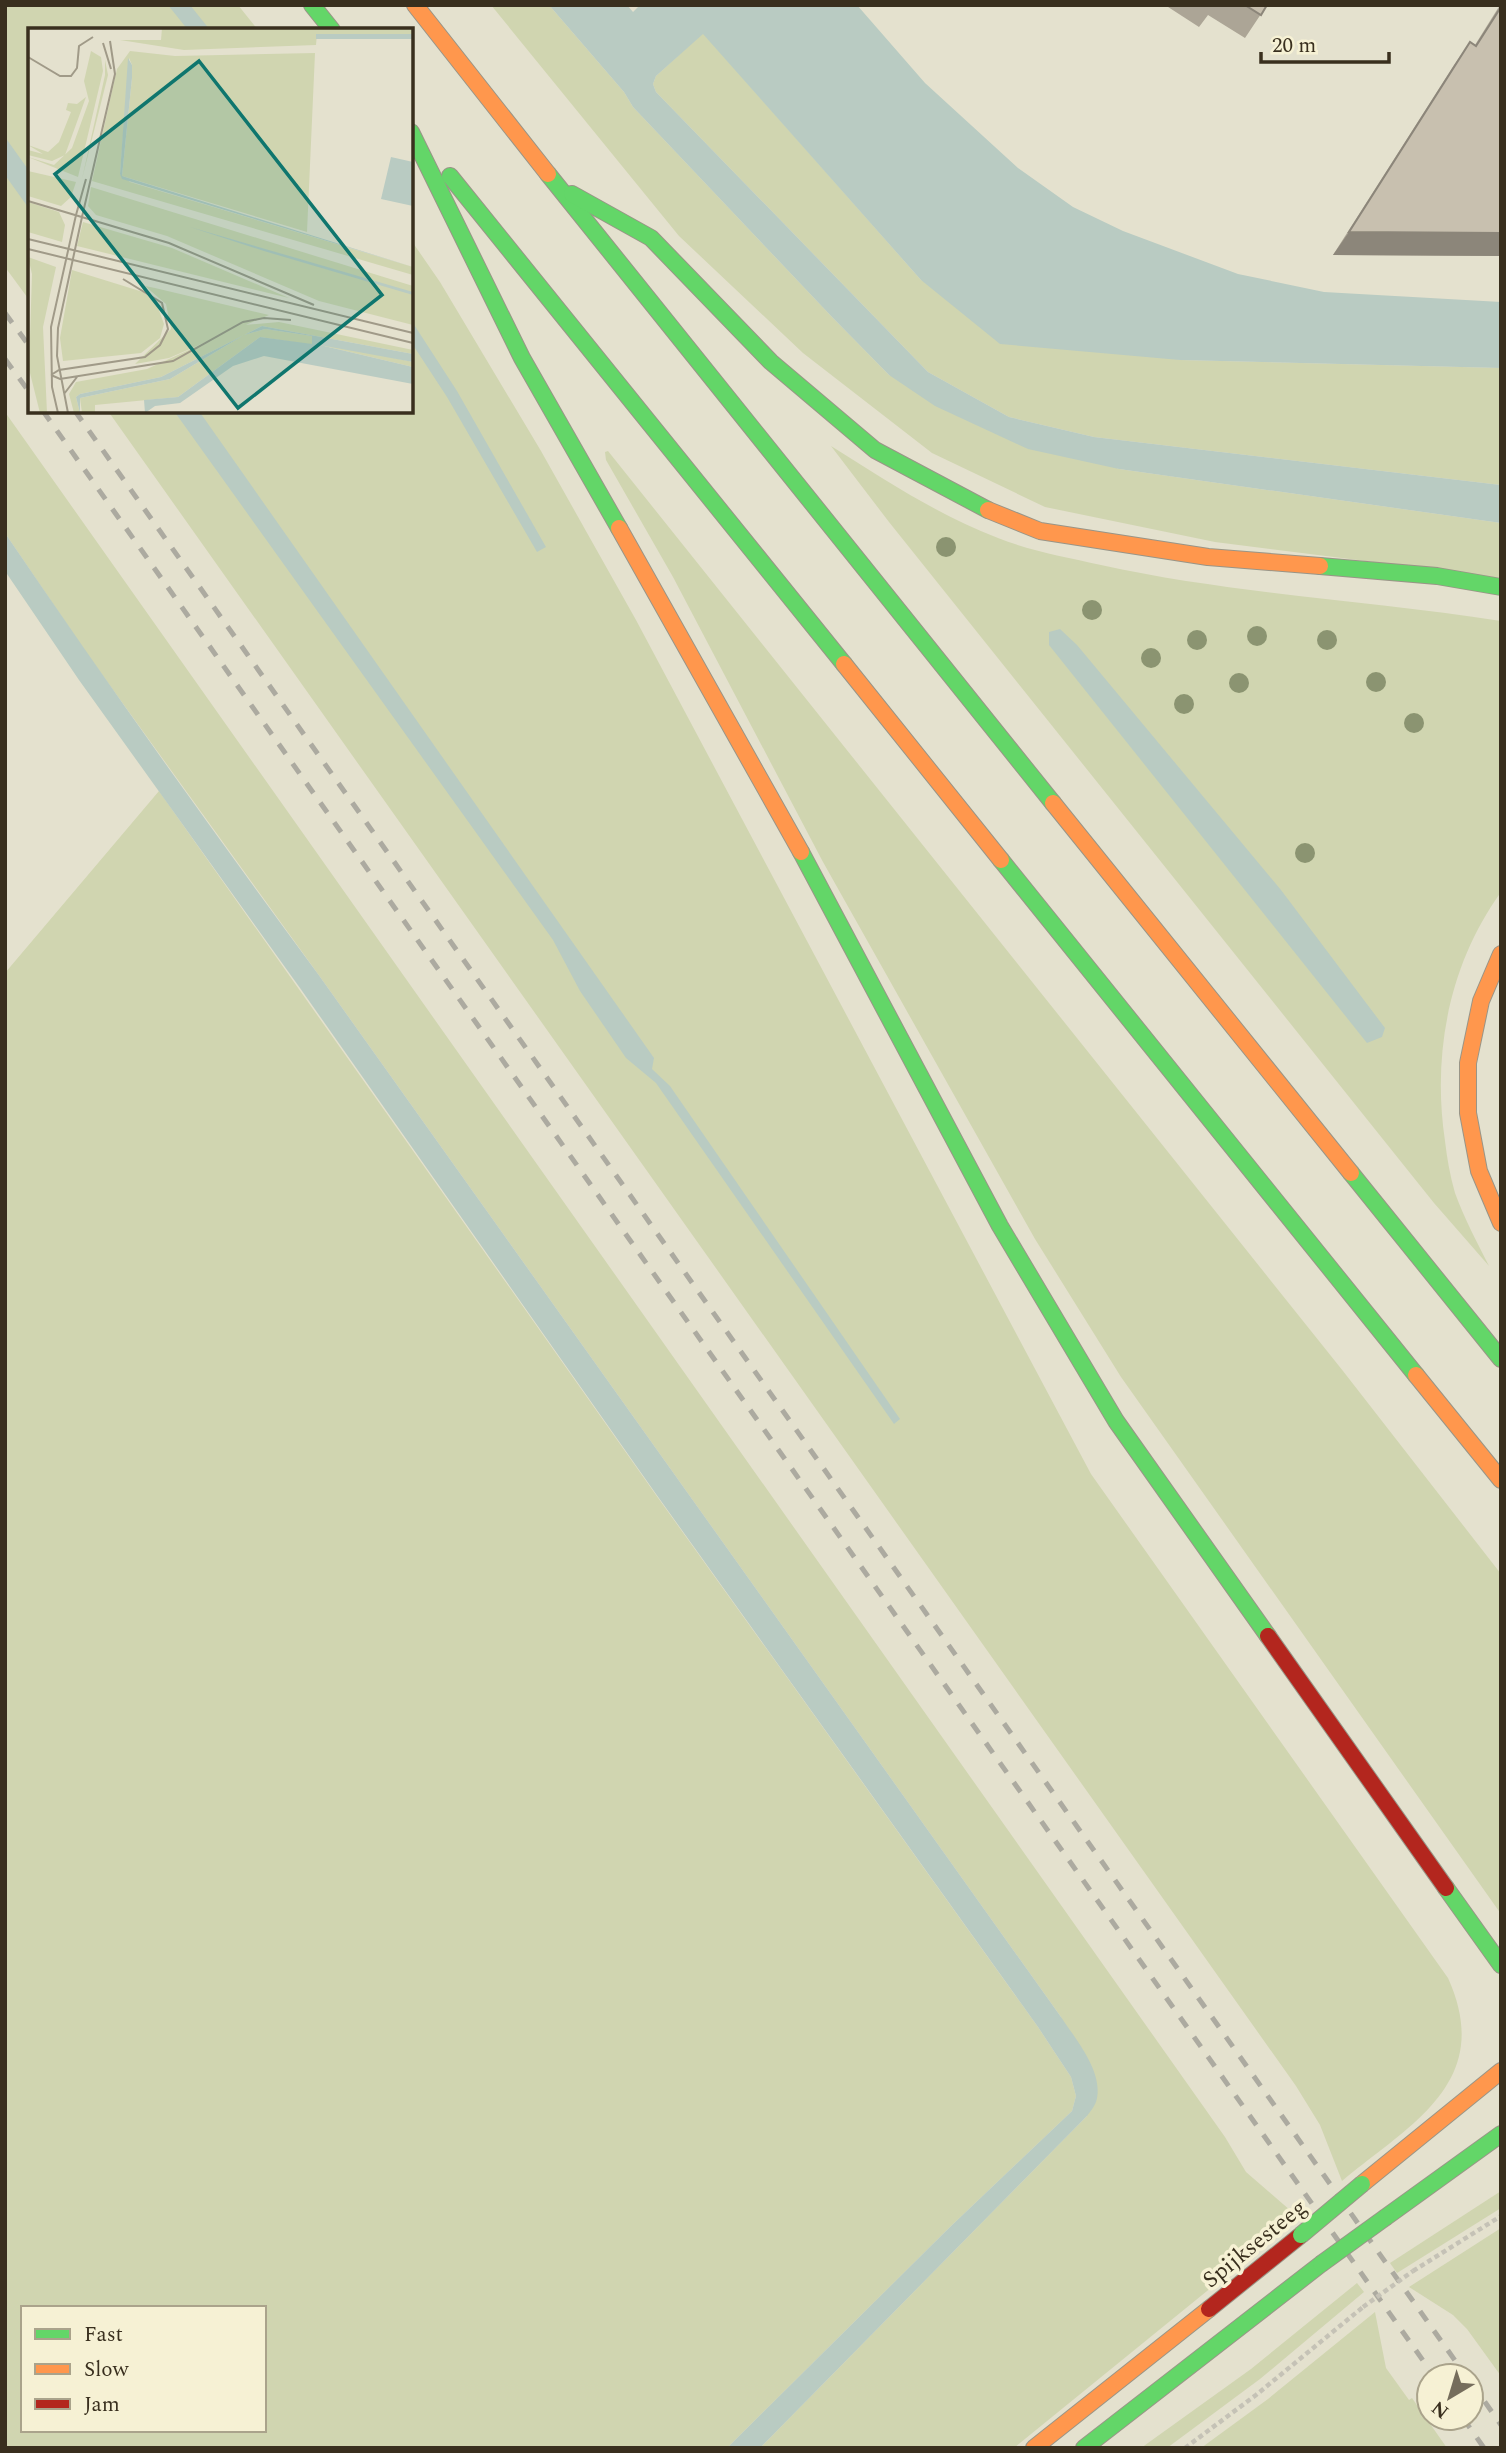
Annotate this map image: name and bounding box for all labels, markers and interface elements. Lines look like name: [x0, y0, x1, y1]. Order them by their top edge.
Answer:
scale bar: [1261, 21, 1389, 65]
inset map: [28, 28, 413, 413]
text: 20 m: [1272, 30, 1316, 62]
street label: Spijksesteeg: [1195, 2191, 1315, 2297]
legend: [21, 2306, 266, 2432]
text: Fast: [84, 2319, 123, 2351]
text: Slow: [84, 2354, 130, 2386]
north arrow: [1415, 2362, 1485, 2432]
text: Jam: [84, 2389, 120, 2421]
text: N: [1425, 2393, 1455, 2425]

